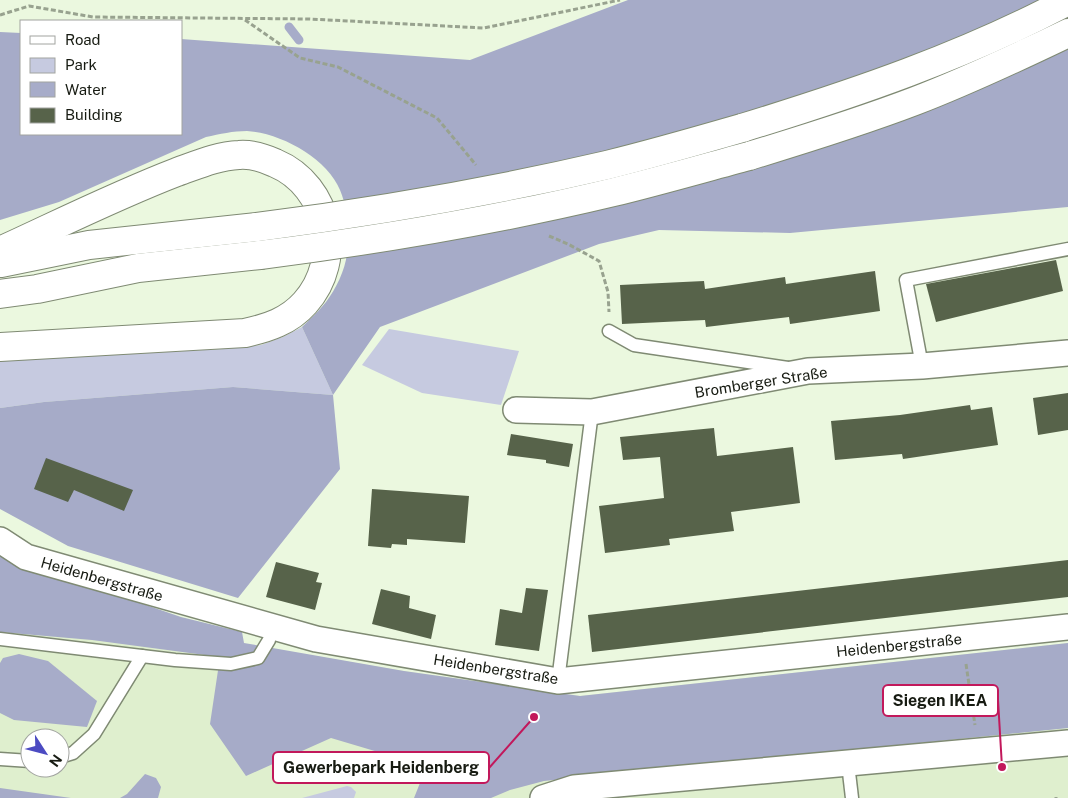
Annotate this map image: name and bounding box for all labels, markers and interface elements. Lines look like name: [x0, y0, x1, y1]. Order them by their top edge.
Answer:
legend: [20, 20, 182, 135]
text: Road: [65, 31, 101, 48]
text: Park: [65, 56, 97, 73]
text: Water: [65, 81, 107, 98]
text: Building: [65, 106, 123, 123]
street label: Bromberger Straße: [693, 363, 829, 401]
street label: Heidenbergstraße: [39, 553, 165, 605]
street label: Heidenbergstraße: [835, 630, 963, 660]
street label: Heidenbergstraße: [432, 651, 560, 687]
callout: Siegen IKEA: [883, 685, 998, 716]
text: Siegen IKEA: [893, 691, 988, 710]
north arrow: [20, 728, 70, 778]
text: N: [46, 752, 65, 770]
callout: Gewerbepark Heidenberg: [273, 752, 489, 783]
text: Gewerbepark Heidenberg: [283, 758, 479, 777]

